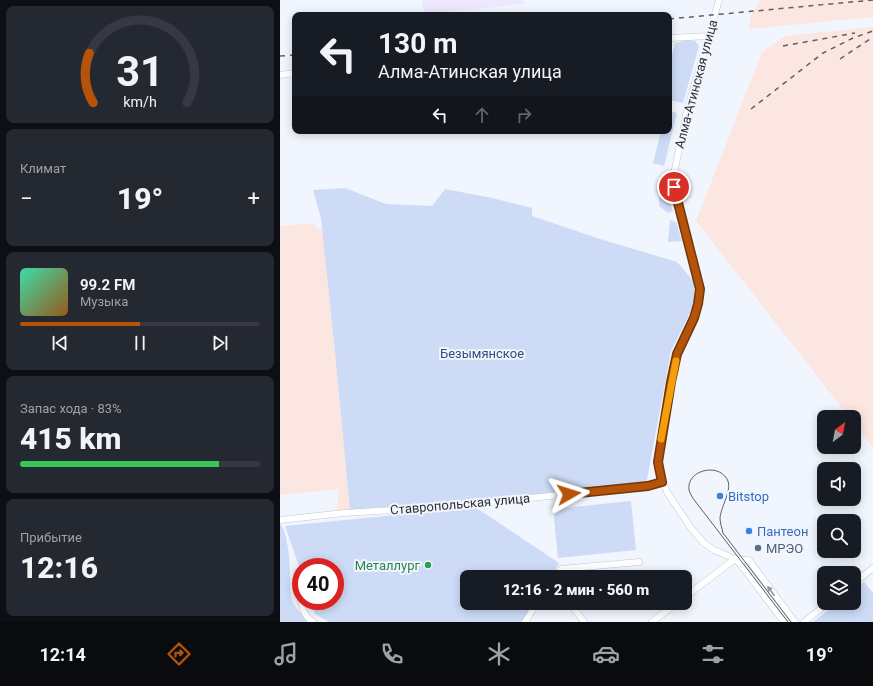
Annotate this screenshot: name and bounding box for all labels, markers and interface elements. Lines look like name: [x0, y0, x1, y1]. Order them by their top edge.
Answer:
street label: Алма-Атинская улица: [672, 18, 720, 150]
text: 130 m: [378, 27, 457, 60]
icon: left: [312, 28, 364, 80]
text: 31: [116, 46, 164, 95]
text: Алма-Атинская улица: [378, 61, 562, 82]
text: km/h: [123, 93, 157, 109]
icon: left: [429, 104, 451, 126]
icon: ahead: [471, 104, 493, 126]
icon: right: [513, 104, 535, 126]
text: Климат: [20, 161, 66, 176]
pin: [657, 170, 691, 204]
icon: arrive: [663, 176, 685, 198]
text: 19°: [117, 181, 163, 216]
text: −: [20, 186, 33, 211]
text: +: [248, 186, 260, 211]
text: 99.2 FM: [80, 276, 135, 294]
text: Музыка: [80, 294, 128, 309]
icon: previous: [49, 332, 71, 354]
icon: pause: [129, 332, 151, 354]
icon: next: [209, 332, 231, 354]
park label: Безымянское: [440, 346, 524, 361]
text: Запас хода · 83%: [20, 401, 122, 416]
north arrow: [817, 410, 861, 454]
map controls: [817, 410, 861, 610]
text: 415 km: [20, 421, 122, 456]
button: sound: [817, 462, 861, 506]
position arrow: [548, 473, 590, 515]
place label: Bitstop: [728, 489, 769, 504]
street label: Ставропольская улица: [390, 490, 530, 518]
marker: Bitstop: [715, 491, 725, 501]
button: search: [817, 514, 861, 558]
place label: Пантеон: [757, 524, 808, 539]
marker: Пантеон: [744, 526, 754, 536]
text: Прибытие: [20, 530, 82, 545]
place label: МРЭО: [766, 541, 803, 556]
marker: МРЭО: [753, 543, 763, 553]
text: 12:16: [20, 550, 98, 585]
speed limit sign: 40: [292, 558, 344, 610]
place label: Металлург: [355, 558, 421, 573]
marker: Металлург: [423, 560, 433, 570]
button: layers: [817, 566, 861, 610]
text: 12:16 · 2 мин · 560 m: [503, 581, 649, 599]
one-way arrow: [767, 585, 776, 596]
icon: directions: [165, 640, 193, 668]
icon: music: [272, 640, 300, 668]
icon: phone: [378, 640, 406, 668]
icon: climate: [485, 640, 513, 668]
icon: car: [592, 640, 620, 668]
icon: filters: [699, 640, 727, 668]
text: 12:14: [39, 644, 86, 665]
text: 19°: [806, 644, 834, 665]

